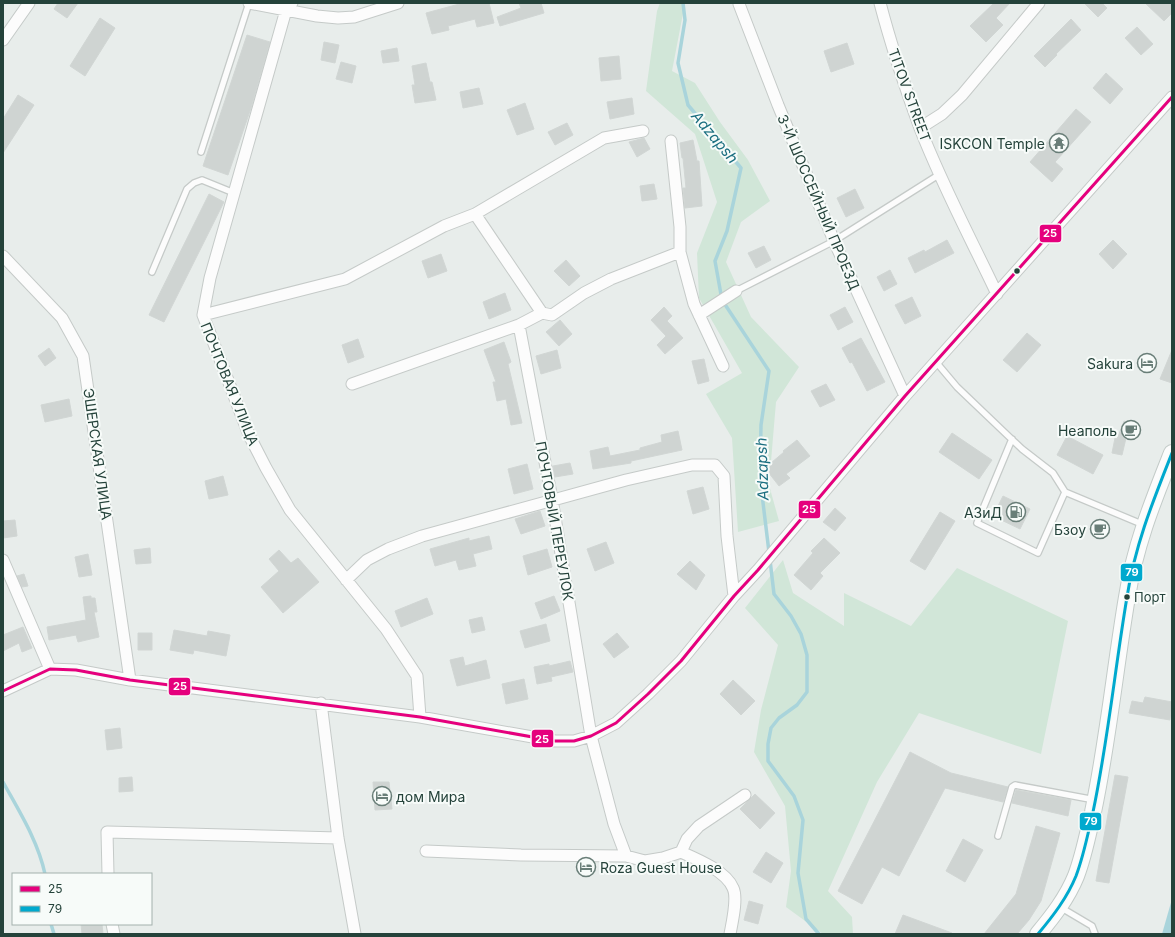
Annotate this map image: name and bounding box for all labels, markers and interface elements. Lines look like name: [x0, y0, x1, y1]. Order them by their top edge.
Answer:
street label: TITOV STREET: [885, 46, 935, 144]
water label: Adzapsh: [687, 106, 743, 167]
street label: 3-Й ШОССЕЙНЫЙ ПРОЕЗД: [774, 111, 865, 292]
temple icon: ISKCON Temple: [1048, 132, 1070, 154]
place label: ISKCON Temple: [939, 135, 1045, 152]
line badge: 25: [1039, 224, 1062, 243]
text: 25: [1043, 226, 1057, 240]
unlabelled marker: [1012, 266, 1022, 276]
street label: ПОЧТОВАЯ УЛИЦА: [197, 320, 263, 448]
hotel icon: Sakura: [1136, 352, 1158, 374]
place label: Sakura: [1087, 355, 1133, 372]
street label: ЭШЕРСКАЯ УЛИЦА: [80, 387, 116, 521]
cafe icon: Неаполь: [1120, 419, 1142, 441]
place label: Неаполь: [1058, 422, 1117, 439]
water label: Adzapsh: [751, 437, 773, 502]
street label: ПОЧТОВЫЙ ПЕРЕУЛОК: [533, 440, 579, 603]
line badge: 25: [798, 500, 821, 519]
fuel station icon: АЗиД: [1005, 501, 1027, 523]
text: 25: [802, 502, 816, 516]
place label: АЗиД: [964, 504, 1002, 521]
cafe icon: Бзоу: [1089, 518, 1111, 540]
place label: Бзоу: [1054, 521, 1086, 538]
line badge: 79: [1120, 563, 1143, 582]
text: 79: [1125, 565, 1139, 579]
place label: Порт: [1134, 589, 1165, 605]
marker: Порт: [1122, 592, 1132, 602]
line badge: 25: [168, 677, 191, 696]
text: 25: [173, 679, 187, 693]
line badge: 25: [531, 729, 554, 748]
text: 25: [535, 732, 549, 746]
hotel icon: дом Мира: [371, 785, 393, 807]
place label: дом Мира: [396, 788, 465, 805]
line badge: 79: [1079, 812, 1102, 831]
text: 79: [1084, 814, 1098, 828]
hotel icon: Roza Guest House: [575, 856, 597, 878]
place label: Roza Guest House: [600, 859, 722, 876]
legend: [12, 873, 152, 925]
text: 25: [48, 881, 63, 896]
text: 79: [48, 901, 62, 916]

